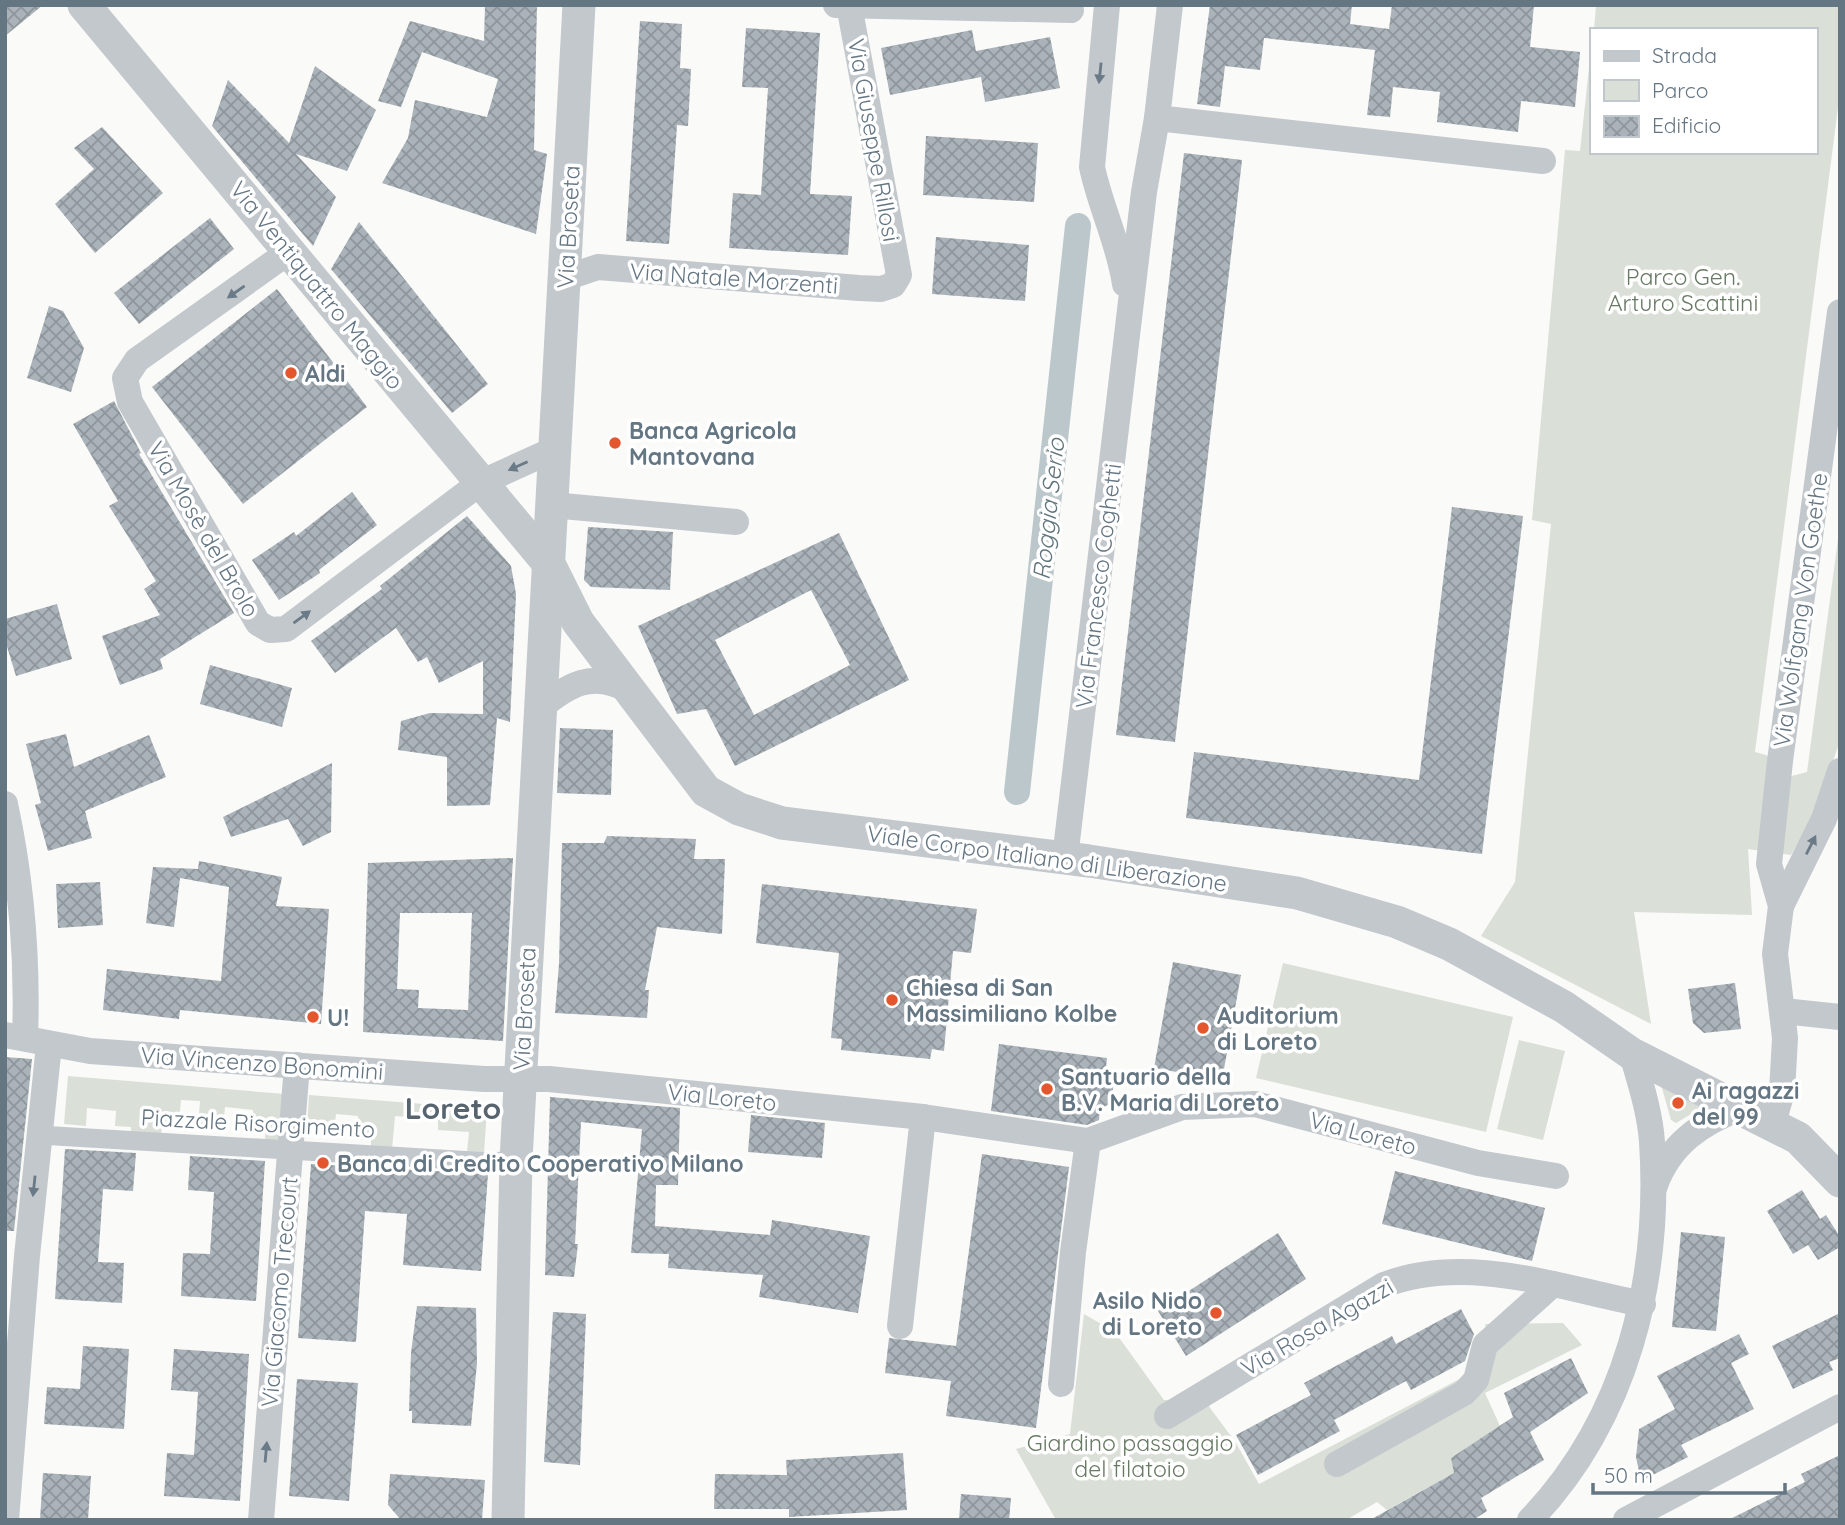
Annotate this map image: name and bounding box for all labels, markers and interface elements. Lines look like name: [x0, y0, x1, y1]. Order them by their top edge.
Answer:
legend: [1590, 28, 1817, 154]
street label: Via Giuseppe Rillosi: [842, 36, 906, 244]
text: Strada: [1652, 42, 1717, 68]
one-way arrow: [1094, 62, 1105, 84]
text: Parco: [1652, 77, 1708, 103]
text: Edificio: [1652, 112, 1721, 138]
street label: Via Broseta: [550, 165, 586, 289]
street label: Via Ventiquattro Maggio: [224, 175, 410, 395]
street label: Via Natale Morzenti: [629, 256, 839, 300]
park label: Parco Gen. Arturo Scattini: [1608, 262, 1758, 317]
one-way arrow: [227, 285, 245, 299]
place label: Aldi: [305, 359, 346, 388]
marker: Aldi: [283, 365, 299, 381]
place label: Banca Agricola Mantovana: [629, 416, 797, 471]
marker: Banca Agricola Mantovana: [607, 435, 623, 451]
water label: Roggia Serio: [1026, 435, 1071, 581]
street label: Via Mosè del Brolo: [142, 436, 266, 622]
one-way arrow: [508, 460, 528, 472]
street label: Via Francesco Coghetti: [1069, 462, 1127, 710]
street label: Via Wolfgang Von Goethe: [1766, 471, 1834, 749]
one-way arrow: [293, 610, 311, 624]
street label: Viale Corpo Italiano di Liberazione: [865, 818, 1229, 898]
one-way arrow: [1806, 835, 1817, 855]
street label: Via Broseta: [506, 947, 542, 1071]
place label: Chiesa di San Massimiliano Kolbe: [906, 973, 1117, 1028]
marker: Chiesa di San Massimiliano Kolbe: [884, 992, 900, 1008]
place label: Auditorium di Loreto: [1217, 1001, 1339, 1056]
place label: U!: [327, 1003, 349, 1032]
marker: U!: [305, 1009, 321, 1025]
marker: Auditorium di Loreto: [1195, 1020, 1211, 1036]
street label: Via Vincenzo Bonomini: [140, 1040, 384, 1086]
place label: Santuario della B.V. Maria di Loreto: [1061, 1062, 1279, 1117]
place label: Ai ragazzi del 99: [1692, 1076, 1799, 1131]
street label: Via Loreto: [666, 1077, 778, 1117]
marker: Santuario della B.V. Maria di Loreto: [1039, 1081, 1055, 1097]
district label: Loreto: [405, 1089, 501, 1127]
marker: Ai ragazzi del 99: [1670, 1095, 1686, 1111]
street label: Piazzale Risorgimento: [140, 1102, 376, 1144]
street label: Via Loreto: [1306, 1105, 1420, 1161]
place label: Banca di Credito Cooperativo Milano: [337, 1149, 744, 1178]
marker: Banca di Credito Cooperativo Milano: [315, 1155, 331, 1171]
one-way arrow: [28, 1175, 39, 1197]
street label: Via Giacomo Trecourt: [254, 1175, 304, 1409]
street label: Via Rosa Agazzi: [1236, 1272, 1398, 1382]
place label: Asilo Nido di Loreto: [1093, 1286, 1202, 1341]
marker: Asilo Nido di Loreto: [1208, 1305, 1224, 1321]
park label: Giardino passaggio del filatoio: [1027, 1428, 1233, 1483]
one-way arrow: [261, 1441, 272, 1463]
scale bar: [1593, 1452, 1786, 1496]
text: 50 m: [1604, 1462, 1653, 1488]

